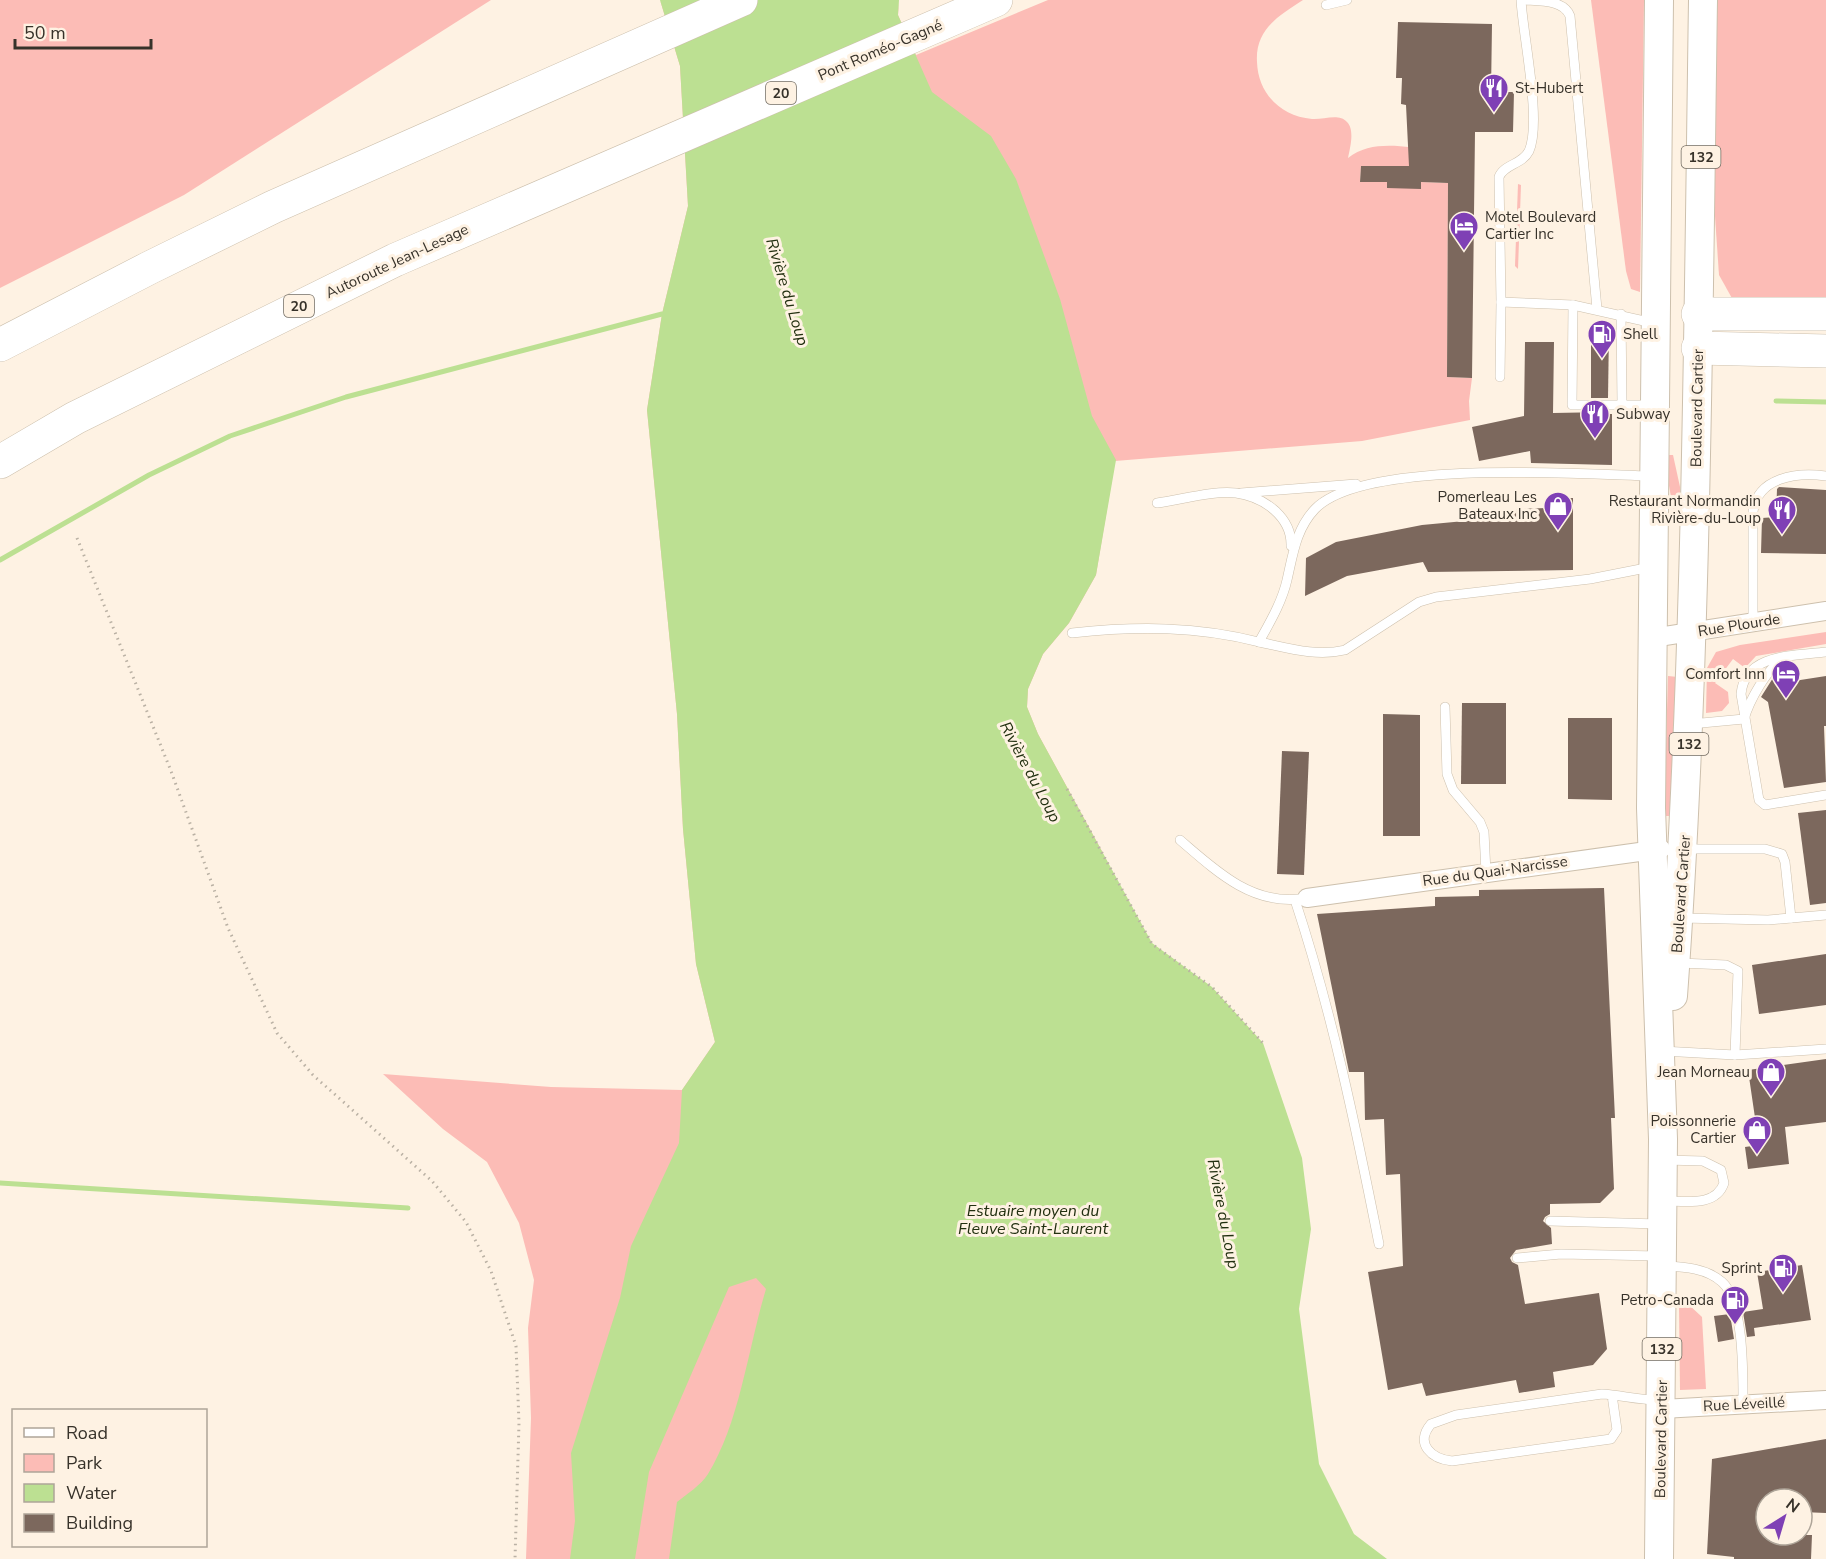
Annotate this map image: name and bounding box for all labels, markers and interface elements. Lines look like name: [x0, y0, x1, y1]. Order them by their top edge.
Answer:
scale bar: [15, 12, 152, 50]
street label: Pont Roméo-Gagné: [815, 15, 945, 85]
text: 50 m: [24, 21, 66, 45]
restaurant icon: St-Hubert: [1478, 72, 1510, 114]
place label: St-Hubert: [1515, 78, 1584, 98]
road number: 20: [766, 82, 796, 104]
road number: 132: [1682, 146, 1720, 168]
place label: Motel Boulevard Cartier Inc: [1485, 207, 1596, 244]
hotel icon: Motel Boulevard Cartier Inc: [1448, 210, 1480, 252]
street label: Autoroute Jean-Lesage: [322, 219, 472, 303]
water label: Rivière du Loup: [760, 236, 814, 348]
road number: 20: [284, 295, 314, 317]
fuel station icon: Shell: [1586, 318, 1618, 360]
place label: Shell: [1623, 324, 1658, 344]
street label: Boulevard Cartier: [1686, 348, 1708, 467]
restaurant icon: Subway: [1579, 398, 1611, 440]
place label: Subway: [1616, 404, 1671, 424]
place label: Pomerleau Les Bateaux Inc: [1437, 487, 1537, 524]
shop icon: Pomerleau Les Bateaux Inc: [1542, 490, 1574, 532]
place label: Restaurant Normandin Rivière-du-Loup: [1609, 491, 1761, 528]
restaurant icon: Restaurant Normandin Rivière-du-Loup: [1766, 494, 1798, 536]
street label: Rue Plourde: [1696, 609, 1782, 641]
hotel icon: Comfort Inn: [1770, 658, 1802, 700]
place label: Comfort Inn: [1685, 664, 1765, 684]
water label: Rivière du Loup: [994, 718, 1066, 826]
road number: 132: [1670, 733, 1708, 755]
street label: Boulevard Cartier: [1667, 834, 1695, 954]
street label: Rue du Quai-Narcisse: [1421, 851, 1569, 891]
shop icon: Jean Morneau: [1755, 1056, 1787, 1098]
place label: Jean Morneau: [1656, 1062, 1750, 1082]
place label: Poissonnerie Cartier: [1650, 1111, 1737, 1148]
shop icon: Poissonnerie Cartier: [1741, 1114, 1773, 1156]
water label: Rivière du Loup: [1202, 1157, 1244, 1271]
water label: Estuaire moyen du Fleuve Saint-Laurent: [958, 1200, 1108, 1240]
fuel station icon: Sprint: [1767, 1252, 1799, 1294]
place label: Sprint: [1721, 1258, 1763, 1278]
fuel station icon: Petro-Canada: [1719, 1284, 1751, 1326]
place label: Petro-Canada: [1620, 1290, 1714, 1310]
road number: 132: [1642, 1338, 1682, 1360]
street label: Boulevard Cartier: [1650, 1379, 1672, 1498]
street label: Rue Léveillé: [1702, 1392, 1786, 1416]
legend: [12, 1409, 207, 1547]
text: Road: [66, 1421, 108, 1445]
text: Park: [66, 1451, 103, 1475]
text: Water: [66, 1481, 117, 1505]
north arrow: [1754, 1487, 1814, 1547]
text: N: [1781, 1493, 1804, 1518]
text: Building: [66, 1511, 133, 1535]

